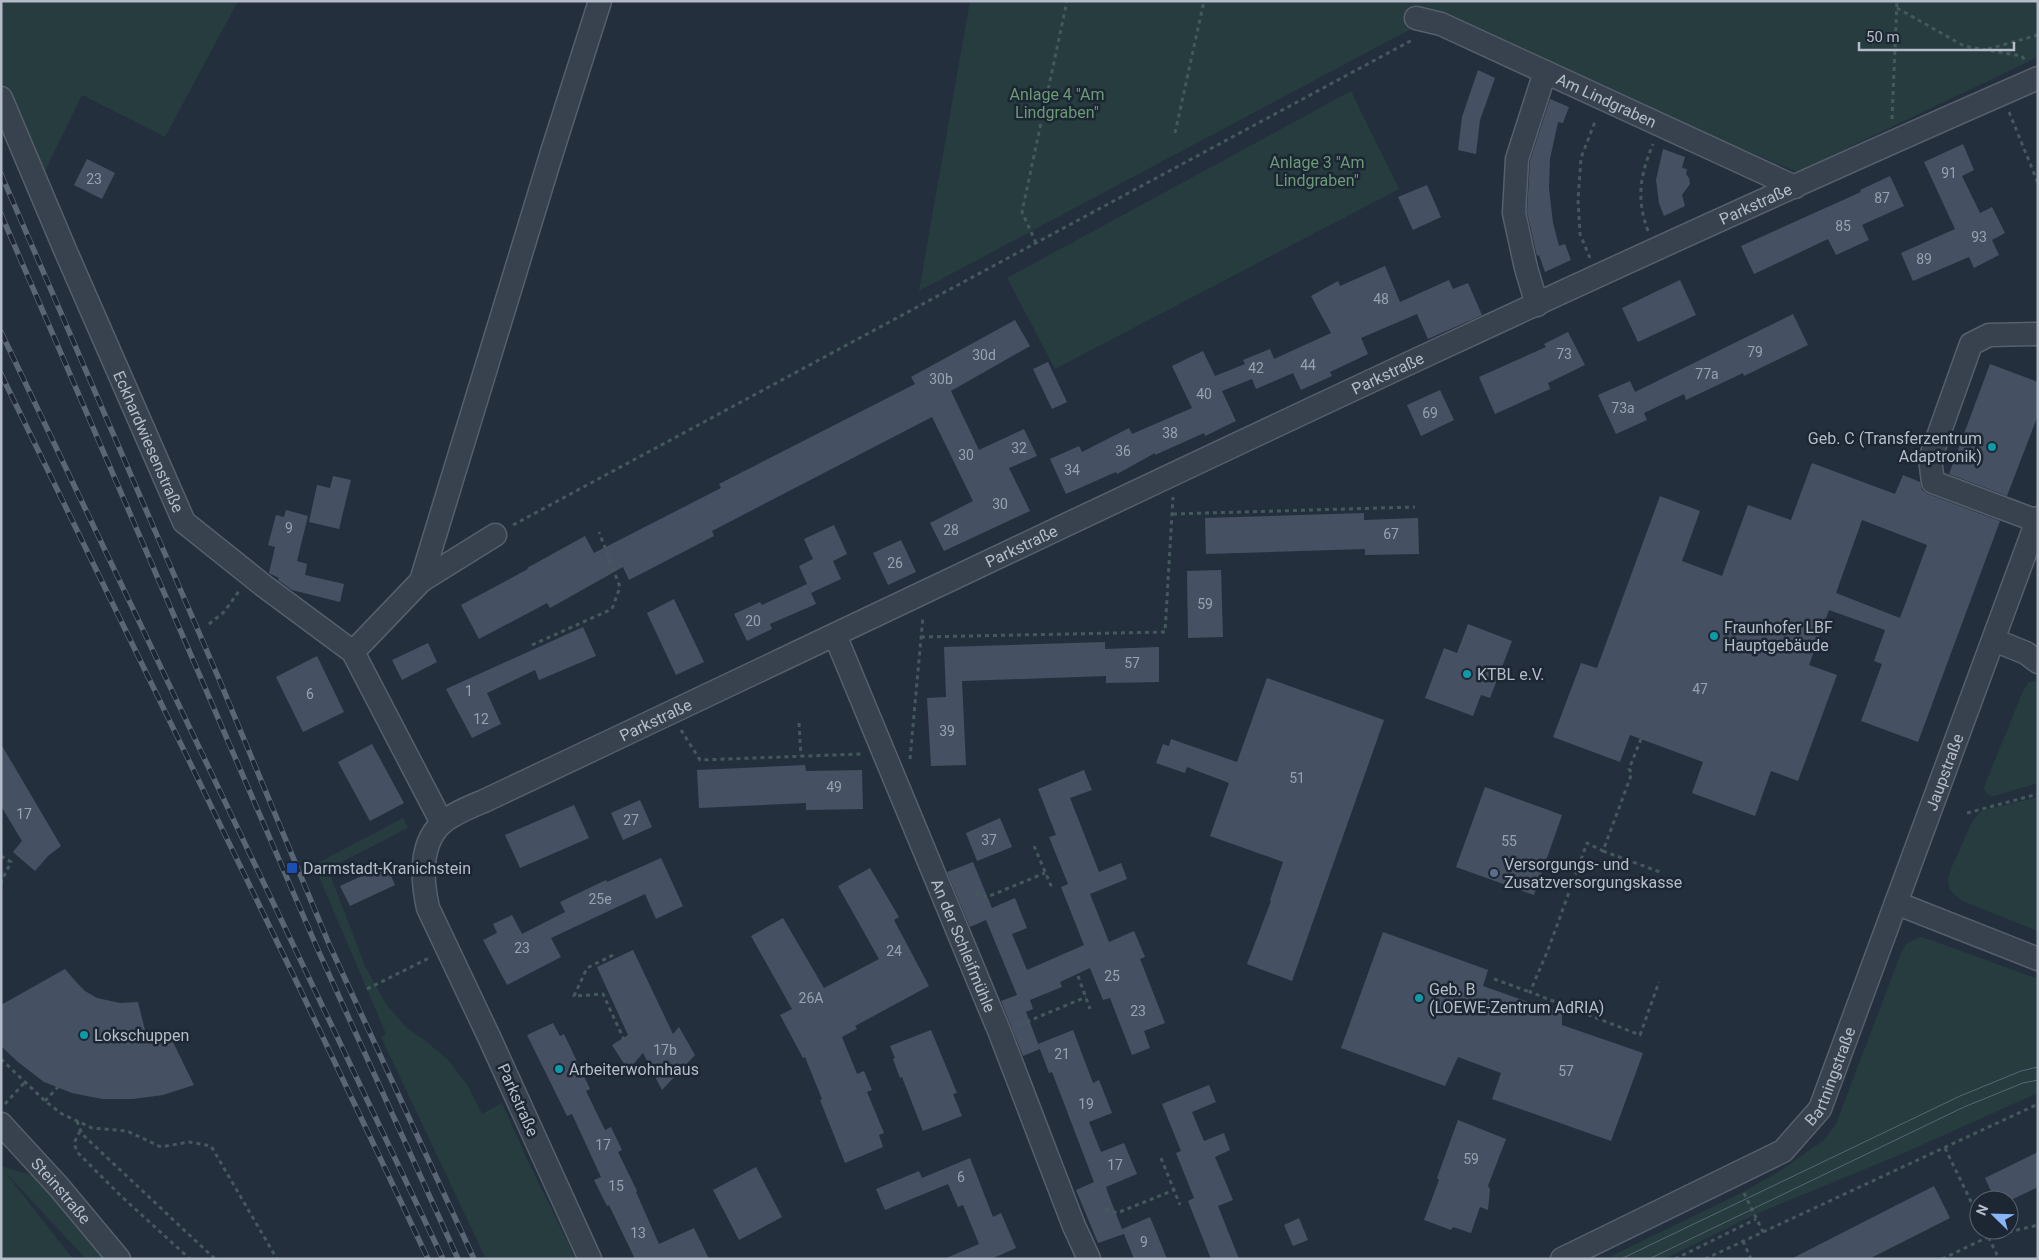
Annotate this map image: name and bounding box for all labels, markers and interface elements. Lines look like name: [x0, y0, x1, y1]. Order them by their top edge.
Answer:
scale bar: [1859, 20, 2014, 52]
text: 50 m: [1866, 28, 1900, 46]
street label: Am Lindgraben: [1554, 69, 1660, 131]
park label: Anlage 4 "Am Lindgraben": [1010, 85, 1104, 122]
park label: Anlage 3 "Am Lindgraben": [1270, 153, 1364, 190]
house number: 91: [1941, 165, 1957, 181]
house number: 23: [86, 171, 102, 187]
street label: Parkstraße: [1716, 179, 1795, 228]
house number: 87: [1874, 190, 1890, 206]
house number: 85: [1835, 218, 1851, 234]
house number: 93: [1971, 229, 1987, 245]
house number: 89: [1916, 251, 1932, 267]
house number: 48: [1373, 291, 1389, 307]
house number: 79: [1747, 344, 1763, 360]
house number: 73: [1556, 346, 1572, 362]
house number: 30d: [972, 347, 996, 363]
street label: Parkstraße: [1348, 348, 1427, 398]
house number: 44: [1300, 357, 1316, 373]
house number: 42: [1248, 360, 1264, 376]
house number: 77a: [1695, 366, 1719, 382]
street label: Eckhardwiesenstraße: [110, 368, 188, 515]
house number: 30b: [929, 371, 953, 387]
house number: 40: [1196, 386, 1212, 402]
house number: 73a: [1611, 400, 1635, 416]
house number: 69: [1422, 405, 1438, 421]
house number: 38: [1162, 425, 1178, 441]
place label: Geb. C (Transferzentrum Adaptronik): [1808, 429, 1982, 466]
house number: 32: [1011, 440, 1027, 456]
marker: Geb. C (Transferzentrum Adaptronik): [1986, 441, 1998, 453]
house number: 36: [1115, 443, 1131, 459]
house number: 30: [958, 447, 974, 463]
house number: 34: [1064, 462, 1080, 478]
house number: 30: [992, 496, 1008, 512]
house number: 9: [285, 520, 293, 536]
street label: Parkstraße: [982, 521, 1060, 571]
house number: 28: [943, 522, 959, 538]
house number: 67: [1383, 526, 1399, 542]
house number: 26: [887, 555, 903, 571]
house number: 59: [1197, 596, 1213, 612]
house number: 20: [745, 613, 761, 629]
place label: Fraunhofer LBF Hauptgebäude: [1724, 618, 1833, 655]
marker: Fraunhofer LBF Hauptgebäude: [1708, 630, 1720, 642]
house number: 57: [1124, 655, 1140, 671]
place label: KTBL e.V.: [1477, 665, 1545, 684]
marker: KTBL e.V.: [1461, 668, 1473, 680]
house number: 47: [1692, 681, 1708, 697]
house number: 1: [465, 683, 473, 699]
house number: 6: [306, 686, 314, 702]
street label: Parkstraße: [616, 695, 695, 745]
house number: 12: [473, 711, 489, 727]
house number: 39: [939, 723, 955, 739]
street label: Jaupstraße: [1921, 731, 1967, 813]
house number: 51: [1289, 770, 1305, 786]
house number: 49: [826, 779, 842, 795]
house number: 17: [16, 806, 32, 822]
house number: 27: [623, 812, 639, 828]
house number: 37: [981, 832, 997, 848]
house number: 55: [1501, 833, 1517, 849]
place label: Versorgungs- und Zusatzversorgungskasse: [1504, 855, 1682, 892]
place label: Darmstadt-Kranichstein: [303, 859, 471, 878]
marker: Darmstadt-Kranichstein: [285, 861, 299, 875]
marker: Versorgungs- und Zusatzversorgungskasse: [1488, 867, 1500, 879]
street label: An der Schleifmühle: [928, 876, 1000, 1015]
house number: 25e: [588, 891, 612, 907]
house number: 23: [514, 940, 530, 956]
house number: 24: [886, 943, 902, 959]
house number: 25: [1104, 968, 1120, 984]
place label: Geb. B (LOEWE-Zentrum AdRIA): [1429, 980, 1604, 1017]
house number: 26A: [799, 990, 823, 1006]
marker: Geb. B (LOEWE-Zentrum AdRIA): [1413, 992, 1425, 1004]
house number: 23: [1130, 1003, 1146, 1019]
street label: Bartningstraße: [1800, 1024, 1859, 1129]
place label: Lokschuppen: [94, 1026, 189, 1045]
marker: Lokschuppen: [78, 1029, 90, 1041]
house number: 17b: [653, 1042, 677, 1058]
house number: 21: [1054, 1046, 1070, 1062]
place label: Arbeiterwohnhaus: [569, 1060, 699, 1079]
street label: Parkstraße: [494, 1061, 542, 1139]
marker: Arbeiterwohnhaus: [553, 1063, 565, 1075]
house number: 57: [1558, 1063, 1574, 1079]
house number: 19: [1078, 1096, 1094, 1112]
house number: 17: [595, 1137, 611, 1153]
house number: 59: [1463, 1151, 1479, 1167]
street label: Steinstraße: [27, 1154, 95, 1228]
house number: 17: [1107, 1157, 1123, 1173]
house number: 6: [957, 1169, 965, 1185]
house number: 15: [608, 1178, 624, 1194]
north arrow: [1969, 1190, 2019, 1240]
text: N: [1973, 1202, 1991, 1218]
house number: 13: [630, 1225, 646, 1241]
house number: 9: [1140, 1234, 1148, 1250]

